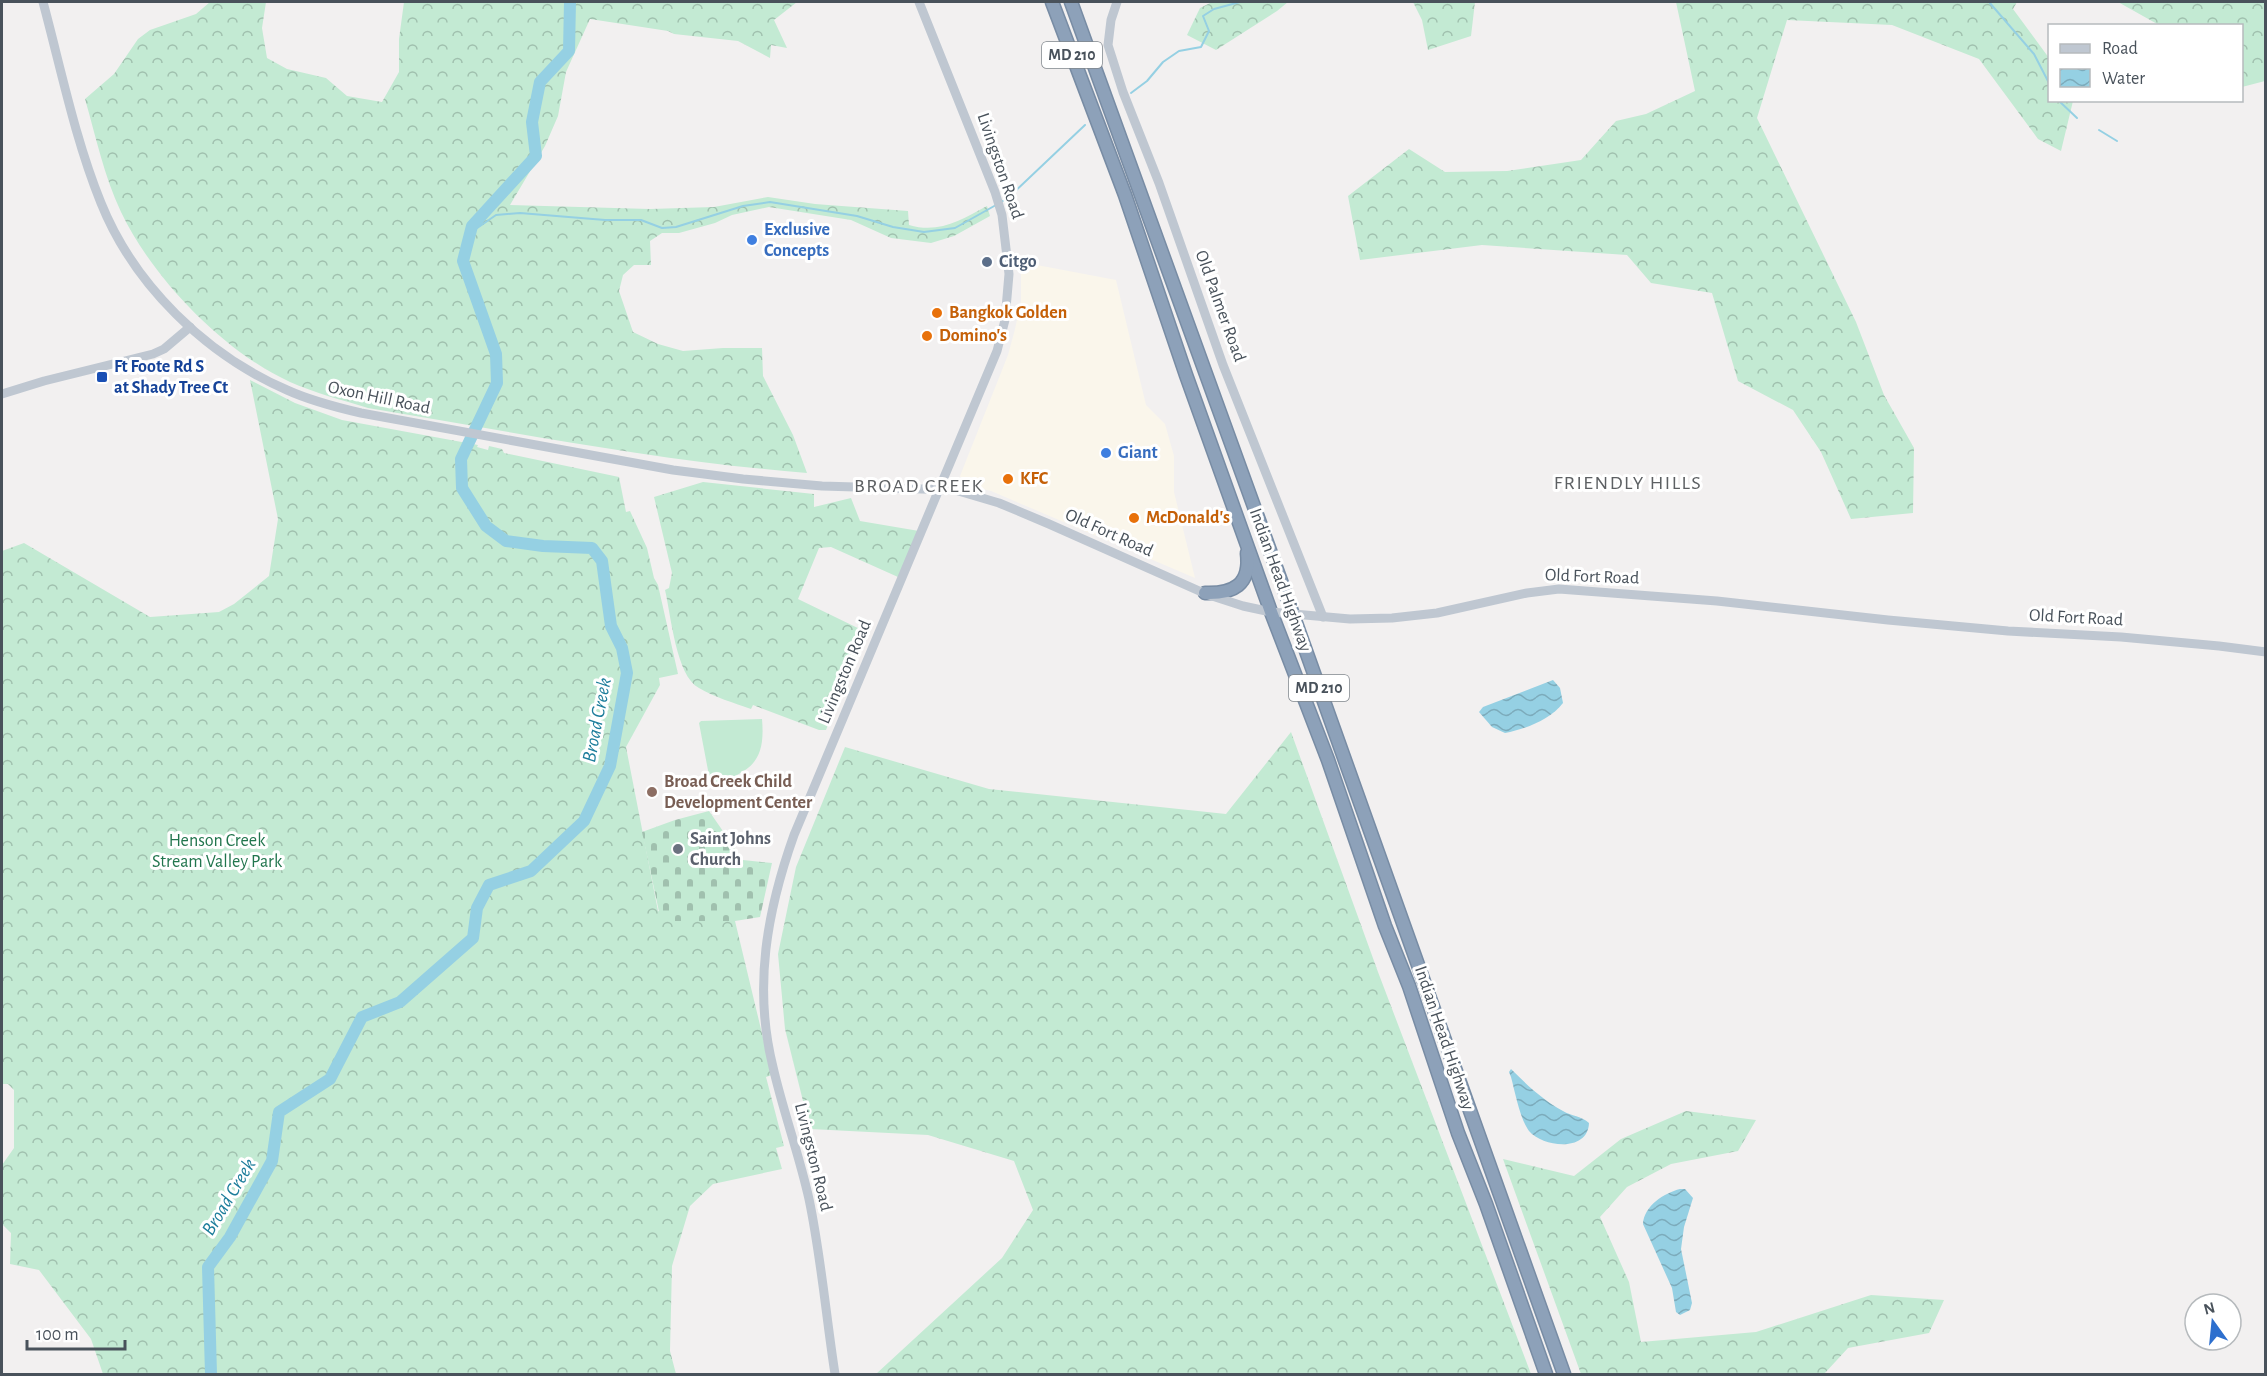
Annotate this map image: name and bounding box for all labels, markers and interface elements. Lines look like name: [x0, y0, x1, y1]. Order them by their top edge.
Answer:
legend: [2048, 24, 2243, 102]
text: Road: [2102, 40, 2138, 58]
road number: MD 210: [1042, 42, 1102, 68]
text: Water: [2102, 70, 2145, 88]
street label: Livingston Road: [973, 111, 1027, 221]
place label: Exclusive Concepts: [764, 221, 830, 260]
marker: Exclusive Concepts: [745, 233, 759, 247]
street label: Old Palmer Road: [1192, 248, 1248, 364]
place label: Citgo: [999, 253, 1037, 271]
marker: Citgo: [980, 255, 994, 269]
place label: Bangkok Golden: [949, 304, 1067, 322]
marker: Bangkok Golden: [930, 306, 944, 320]
place label: Domino's: [939, 327, 1007, 345]
marker: Domino's: [920, 329, 934, 343]
place label: Ft Foote Rd S at Shady Tree Ct: [114, 358, 228, 397]
marker: Ft Foote Rd S at Shady Tree Ct: [95, 370, 109, 384]
street label: Oxon Hill Road: [326, 378, 432, 418]
place label: Giant: [1118, 444, 1158, 462]
marker: Giant: [1099, 446, 1113, 460]
place label: KFC: [1020, 470, 1049, 488]
marker: KFC: [1001, 472, 1015, 486]
district label: FRIENDLY HILLS: [1554, 473, 1702, 493]
district label: BROAD CREEK: [854, 476, 984, 496]
street label: Old Fort Road: [1062, 506, 1156, 560]
street label: Indian Head Highway: [1246, 506, 1314, 654]
place label: McDonald's: [1146, 509, 1230, 527]
marker: McDonald's: [1127, 511, 1141, 525]
street label: Old Fort Road: [1545, 566, 1639, 588]
street label: Old Fort Road: [2028, 607, 2124, 629]
street label: Livingston Road: [815, 618, 875, 726]
road number: MD 210: [1289, 675, 1349, 701]
water label: Broad Creek: [579, 676, 615, 764]
place label: Broad Creek Child Development Center: [664, 773, 813, 812]
marker: Broad Creek Child Development Center: [645, 785, 659, 799]
place label: Saint Johns Church: [690, 830, 771, 869]
park label: Henson Creek Stream Valley Park: [152, 832, 283, 871]
marker: Saint Johns Church: [671, 842, 685, 856]
street label: Indian Head Highway: [1411, 964, 1477, 1113]
street label: Livingston Road: [791, 1101, 835, 1213]
water label: Broad Creek: [198, 1155, 260, 1239]
north arrow: [2183, 1292, 2243, 1352]
text: N: [2202, 1299, 2217, 1318]
scale bar: [27, 1313, 124, 1351]
text: 100 m: [36, 1326, 79, 1344]

